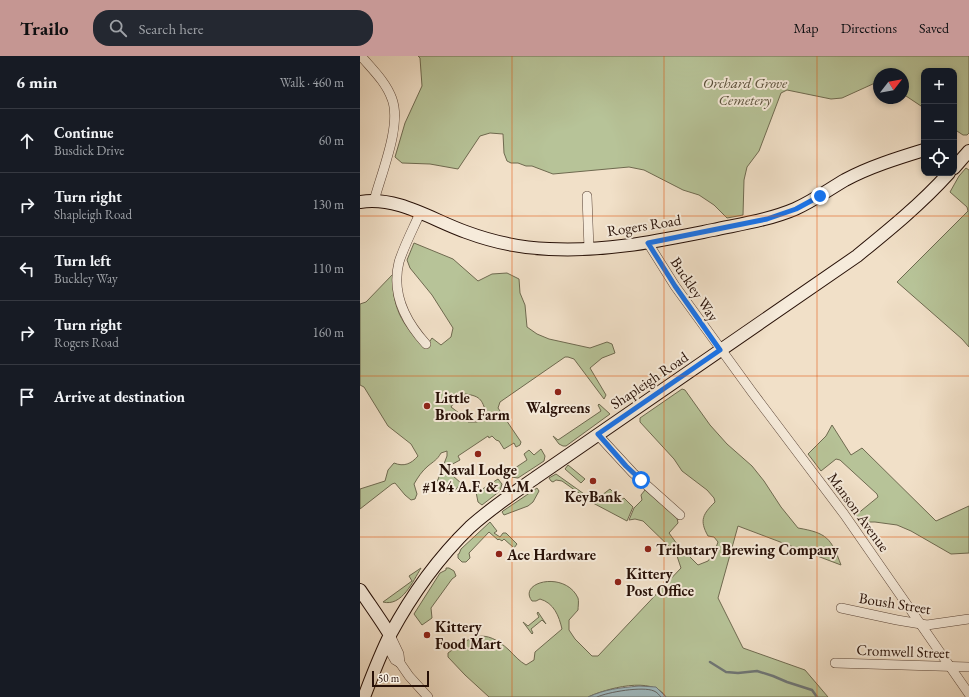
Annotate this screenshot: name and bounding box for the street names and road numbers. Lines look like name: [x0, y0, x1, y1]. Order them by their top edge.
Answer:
street label: Rogers Road: [606, 210, 683, 240]
street label: Buckley Way: [667, 253, 724, 325]
street label: Shapleigh Road: [606, 347, 692, 413]
street label: Manson Avenue: [824, 469, 894, 555]
street label: Boush Street: [858, 588, 933, 618]
street label: Cromwell Street: [856, 640, 950, 662]

